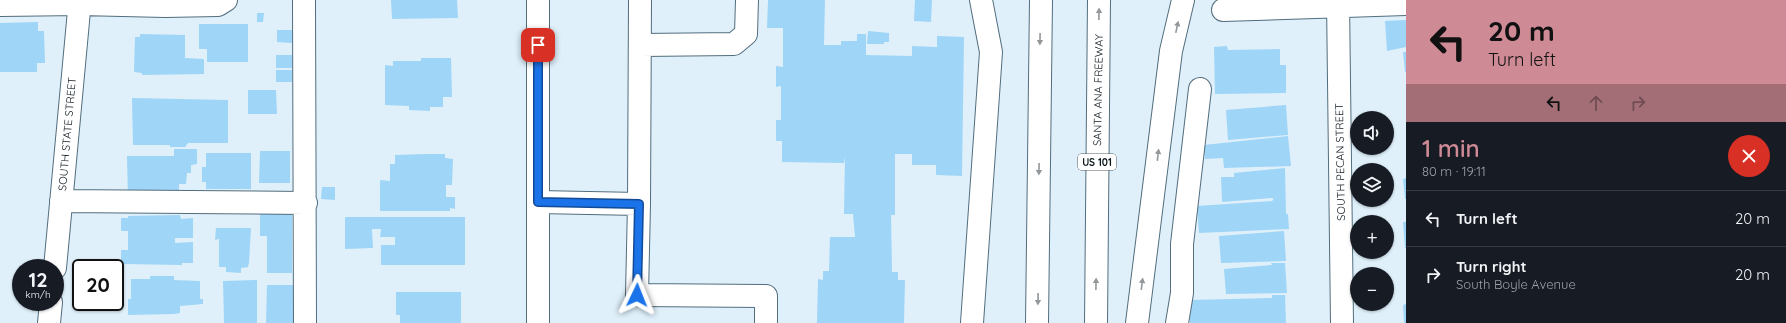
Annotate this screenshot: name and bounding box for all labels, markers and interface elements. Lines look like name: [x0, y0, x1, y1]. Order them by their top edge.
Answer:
one-way arrow: [1096, 7, 1102, 20]
text: 20 m: [1488, 13, 1555, 48]
icon: left: [1422, 16, 1474, 68]
one-way arrow: [1174, 21, 1180, 33]
pin: [521, 28, 555, 62]
one-way arrow: [1037, 33, 1043, 46]
icon: arrive: [527, 34, 549, 56]
street label: SANTA ANA FREEWAY: [1090, 34, 1106, 146]
text: Turn left: [1488, 48, 1556, 71]
street label: SOUTH STATE STREET: [55, 76, 79, 191]
icon: left: [1543, 92, 1565, 114]
icon: ahead: [1585, 92, 1607, 114]
icon: right: [1627, 92, 1649, 114]
street label: SOUTH PECAN STREET: [1332, 103, 1348, 221]
map controls: [1350, 111, 1394, 311]
button: sound: [1350, 111, 1394, 155]
text: 1 min: [1422, 133, 1480, 163]
button: close: [1728, 135, 1770, 177]
one-way arrow: [1155, 149, 1162, 161]
road number: US 101: [1078, 154, 1116, 170]
one-way arrow: [1036, 163, 1042, 176]
button: layers: [1350, 163, 1394, 207]
text: 80 m · 19:11: [1422, 163, 1486, 179]
icon: left: [1422, 208, 1444, 230]
text: Turn left: [1456, 209, 1518, 228]
text: 20 m: [1735, 209, 1770, 228]
button: +: [1350, 215, 1394, 259]
text: Turn right: [1456, 257, 1527, 276]
speed limit sign: 20: [72, 259, 124, 311]
icon: right: [1422, 264, 1444, 286]
text: 20 m: [1735, 265, 1770, 284]
text: 12: [28, 267, 48, 292]
button: −: [1350, 267, 1394, 311]
position arrow: [616, 274, 658, 316]
text: South Boyle Avenue: [1456, 276, 1576, 292]
one-way arrow: [1093, 277, 1099, 290]
one-way arrow: [1139, 278, 1145, 290]
text: km/h: [25, 288, 51, 301]
one-way arrow: [1035, 293, 1041, 306]

